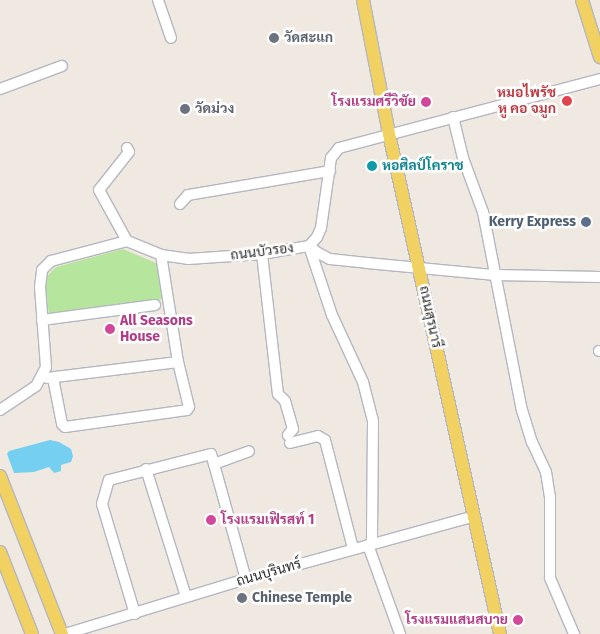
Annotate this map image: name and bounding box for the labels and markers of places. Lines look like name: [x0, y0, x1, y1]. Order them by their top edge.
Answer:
place label: วัดสะแก: [284, 30, 333, 46]
marker: วัดสะแก: [268, 32, 280, 44]
place label: หมอไพรัช หู คอ จมูก: [497, 85, 556, 118]
place label: โรงแรมศรีวิชัย: [332, 94, 416, 110]
marker: หมอไพรัช หู คอ จมูก: [560, 94, 574, 108]
marker: โรงแรมศรีวิชัย: [420, 96, 432, 108]
place label: วัดม่วง: [195, 101, 234, 117]
marker: วัดม่วง: [179, 103, 191, 115]
place label: หอศิลป์โคราช: [382, 158, 464, 174]
marker: หอศิลป์โคราช: [366, 160, 378, 172]
place label: Kerry Express: [489, 214, 576, 230]
marker: Kerry Express: [580, 216, 592, 228]
place label: All Seasons House: [120, 313, 193, 346]
marker: All Seasons House: [104, 323, 116, 335]
place label: โรงแรมเฟิรสท์ 1: [221, 512, 314, 528]
marker: โรงแรมเฟิรสท์ 1: [205, 514, 217, 526]
place label: Chinese Temple: [252, 590, 352, 606]
marker: Chinese Temple: [236, 592, 248, 604]
place label: โรงแรมแสนสบาย: [405, 612, 508, 628]
marker: โรงแรมแสนสบาย: [512, 614, 524, 626]

